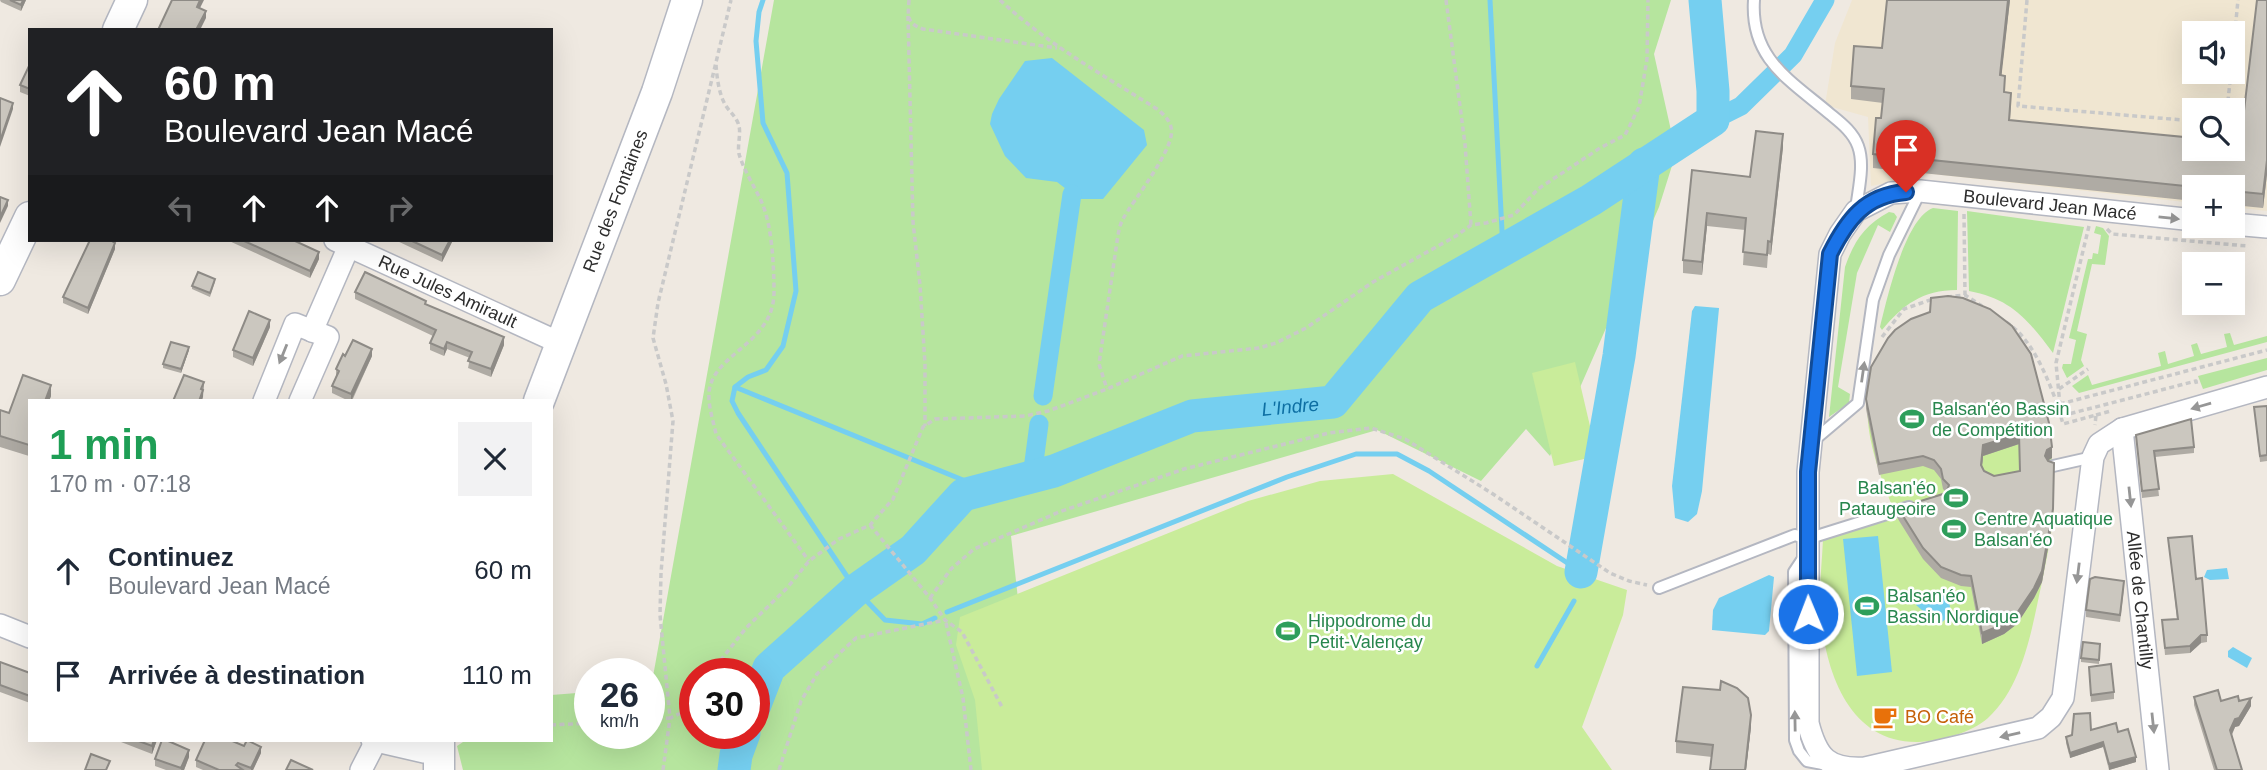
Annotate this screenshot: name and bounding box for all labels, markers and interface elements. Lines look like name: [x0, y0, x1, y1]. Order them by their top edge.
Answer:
map controls: [2182, 21, 2245, 315]
button: sound: [2182, 21, 2245, 84]
icon: ahead: [49, 56, 140, 147]
text: 60 m: [164, 56, 276, 110]
button: search: [2182, 98, 2245, 161]
text: Boulevard Jean Macé: [164, 113, 474, 149]
pin: [1876, 120, 1936, 192]
street label: Rue des Fontaines: [579, 127, 652, 275]
icon: arrive: [1887, 131, 1925, 169]
button: +: [2182, 175, 2245, 238]
street label: Boulevard Jean Macé: [1962, 186, 2138, 224]
icon: left: [162, 189, 200, 227]
icon: ahead: [235, 189, 273, 227]
icon: ahead: [308, 189, 346, 227]
icon: right: [381, 189, 419, 227]
one-way arrow: [2158, 213, 2180, 224]
street label: Rue Jules Amirault: [375, 251, 520, 332]
button: −: [2182, 252, 2245, 315]
one-way arrow: [277, 344, 288, 365]
one-way arrow: [1857, 361, 1868, 383]
water label: L'Indre: [1261, 393, 1320, 420]
place label: Balsan'éo Bassin de Compétition: [1932, 399, 2070, 440]
one-way arrow: [2191, 401, 2212, 411]
sports icon: Balsan'éo Bassin de Compétition: [1898, 405, 1926, 433]
text: 1 min: [49, 421, 159, 468]
button: close: [458, 422, 532, 496]
text: 170 m · 07:18: [49, 471, 191, 497]
place label: Balsan'éo Pataugeoire: [1839, 478, 1936, 519]
sports icon: Balsan'éo Pataugeoire: [1942, 484, 1970, 512]
one-way arrow: [2124, 486, 2135, 508]
place label: Centre Aquatique Balsan'éo: [1974, 509, 2113, 550]
sports icon: Centre Aquatique Balsan'éo: [1940, 515, 1968, 543]
street label: Allée de Chantilly: [2123, 530, 2157, 670]
text: Continuez: [108, 542, 234, 572]
icon: ahead: [49, 552, 87, 590]
text: 60 m: [474, 555, 532, 585]
one-way arrow: [2073, 563, 2084, 585]
text: Boulevard Jean Macé: [108, 573, 330, 599]
position arrow: [1771, 577, 1845, 651]
place label: Balsan'éo Bassin Nordique: [1887, 586, 2019, 627]
sports icon: Balsan'éo Bassin Nordique: [1853, 592, 1881, 620]
place label: Hippodrome du Petit-Valençay: [1308, 611, 1431, 652]
sports icon: Hippodrome du Petit-Valençay: [1274, 617, 1302, 645]
icon: arrive: [49, 657, 87, 695]
speed limit sign: 30: [679, 658, 770, 749]
text: Arrivée à destination: [108, 660, 365, 690]
text: 110 m: [462, 660, 532, 690]
text: 26: [600, 675, 639, 714]
cafe icon: BO Café: [1871, 703, 1899, 731]
place label: BO Café: [1905, 707, 1974, 727]
one-way arrow: [1789, 709, 1801, 731]
text: km/h: [600, 711, 639, 731]
one-way arrow: [2148, 712, 2159, 734]
one-way arrow: [1999, 730, 2021, 741]

